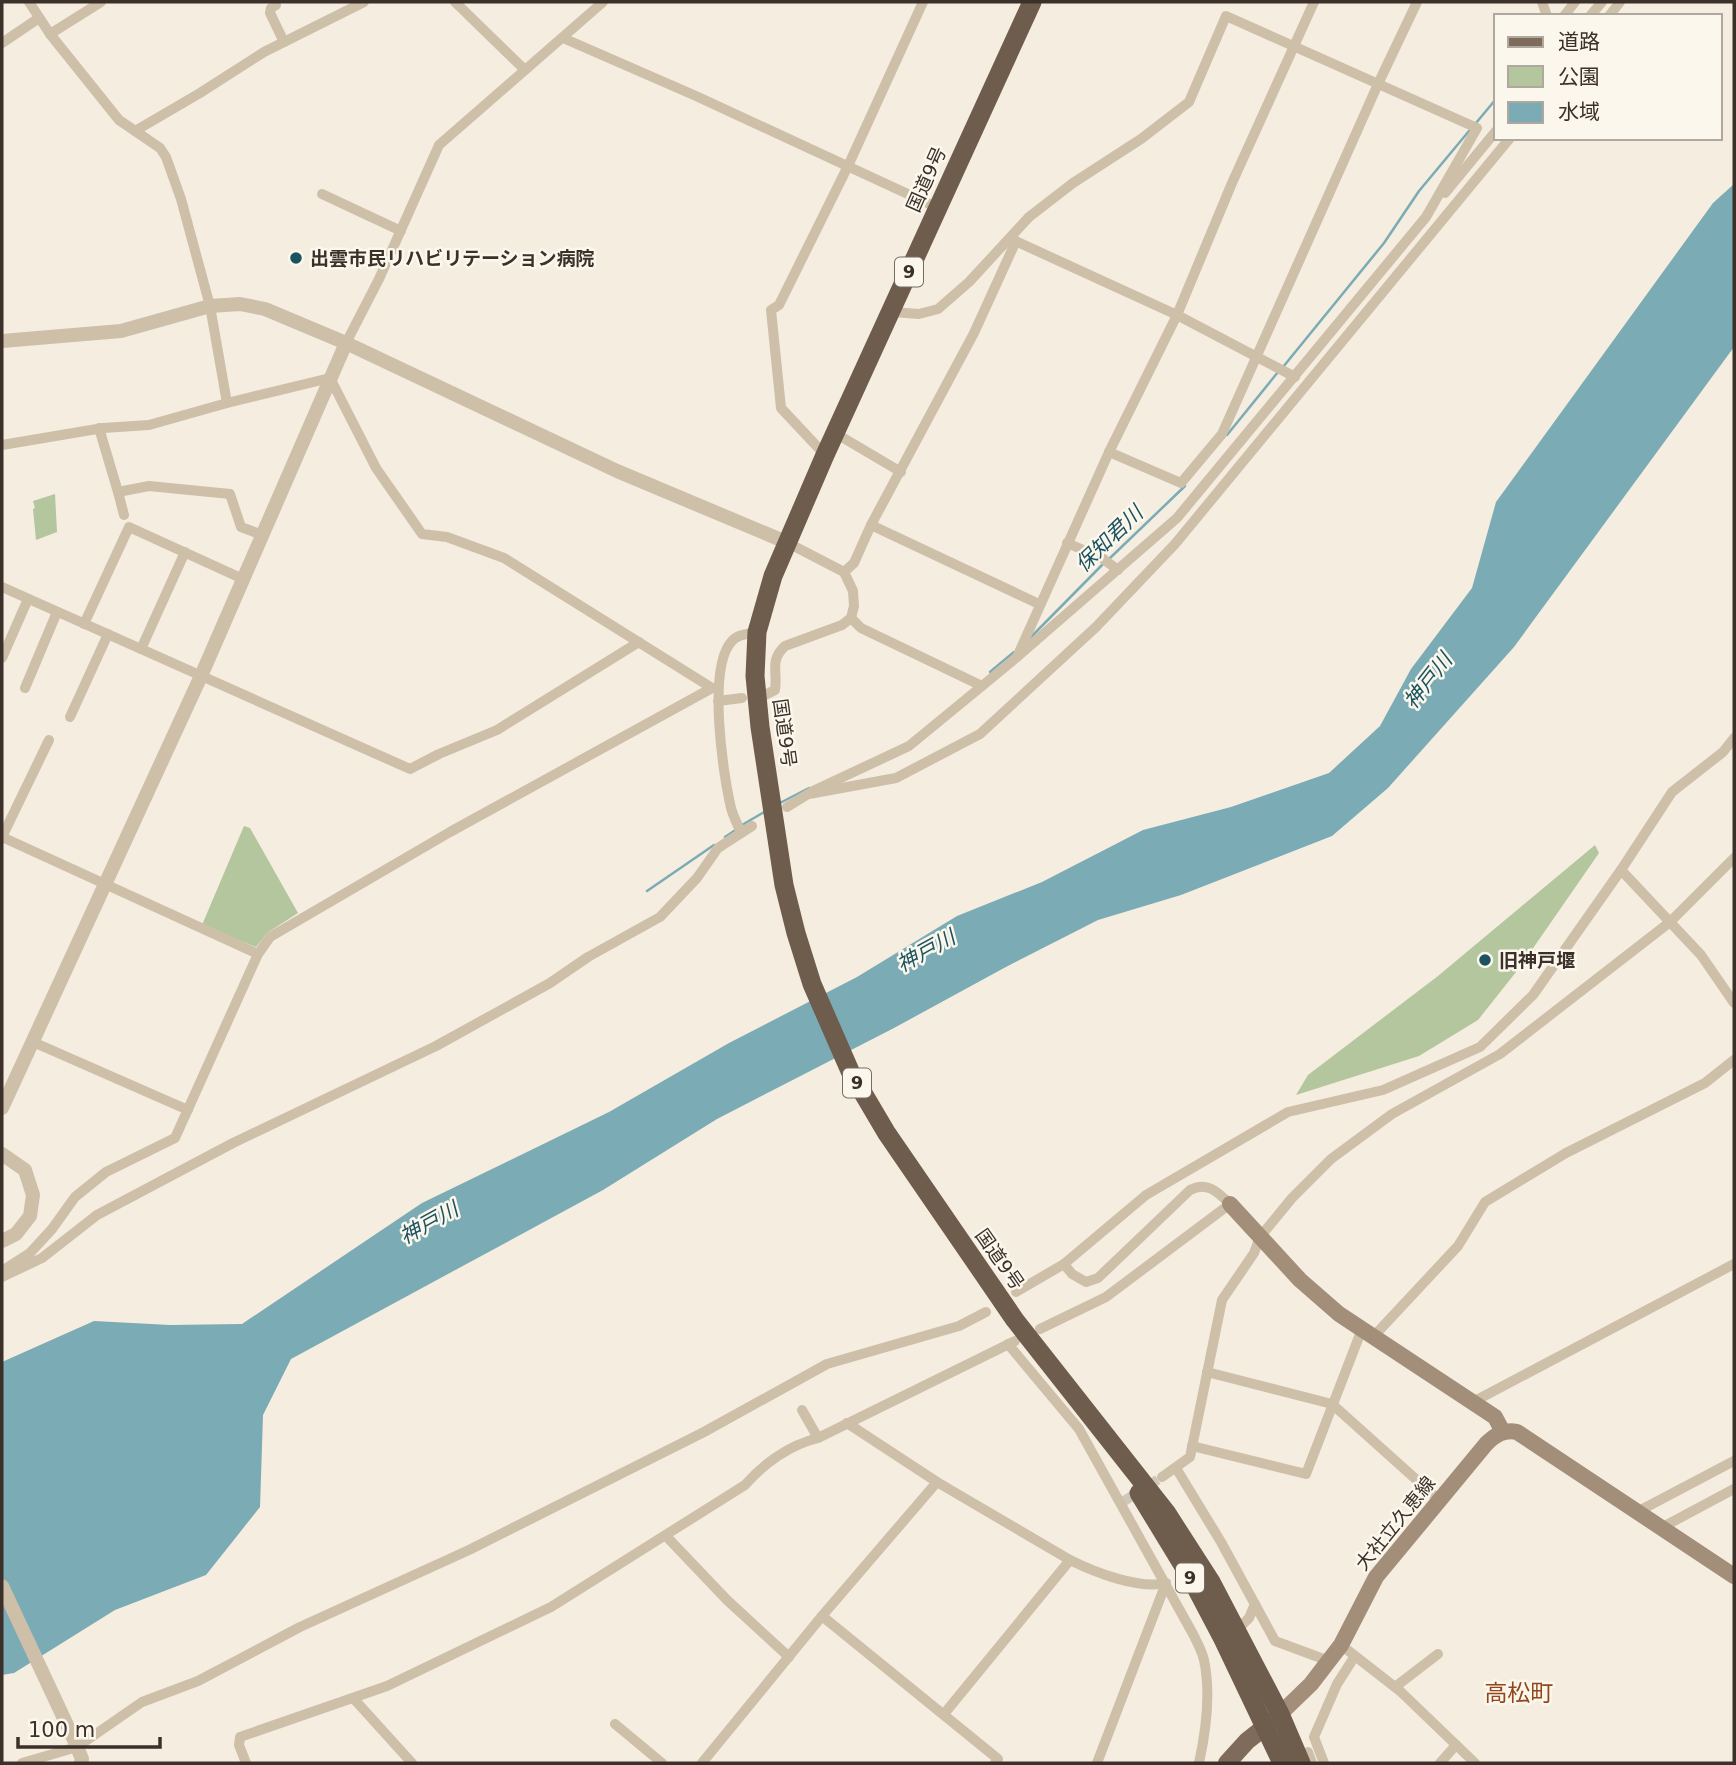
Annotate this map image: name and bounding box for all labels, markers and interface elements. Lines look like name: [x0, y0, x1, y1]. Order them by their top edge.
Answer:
legend: [1494, 14, 1722, 140]
text: 道路: [1558, 30, 1600, 54]
text: 公園: [1558, 65, 1600, 89]
text: 水域: [1558, 100, 1600, 124]
street label: 国道9号: [902, 143, 950, 215]
place label: 出雲市民リハビリテーション病院: [310, 247, 595, 269]
marker: 出雲市民リハビリテーション病院: [288, 250, 304, 266]
road number: 9: [895, 258, 923, 286]
water label: 保知君川: [1070, 500, 1149, 577]
water label: 神戸川: [1399, 647, 1458, 713]
street label: 国道9号: [769, 697, 801, 769]
water label: 神戸川: [893, 924, 961, 977]
place label: 旧神戸堰: [1499, 949, 1575, 971]
marker: 旧神戸堰: [1477, 952, 1493, 968]
road number: 9: [843, 1068, 871, 1098]
water label: 神戸川: [396, 1196, 464, 1249]
street label: 国道9号: [971, 1224, 1029, 1294]
street label: 大社立久恵線: [1351, 1472, 1439, 1574]
road number: 9: [1176, 1563, 1204, 1592]
district label: 高松町: [1485, 1680, 1554, 1706]
scale bar: [18, 1706, 159, 1750]
text: 100 m: [28, 1718, 95, 1742]

